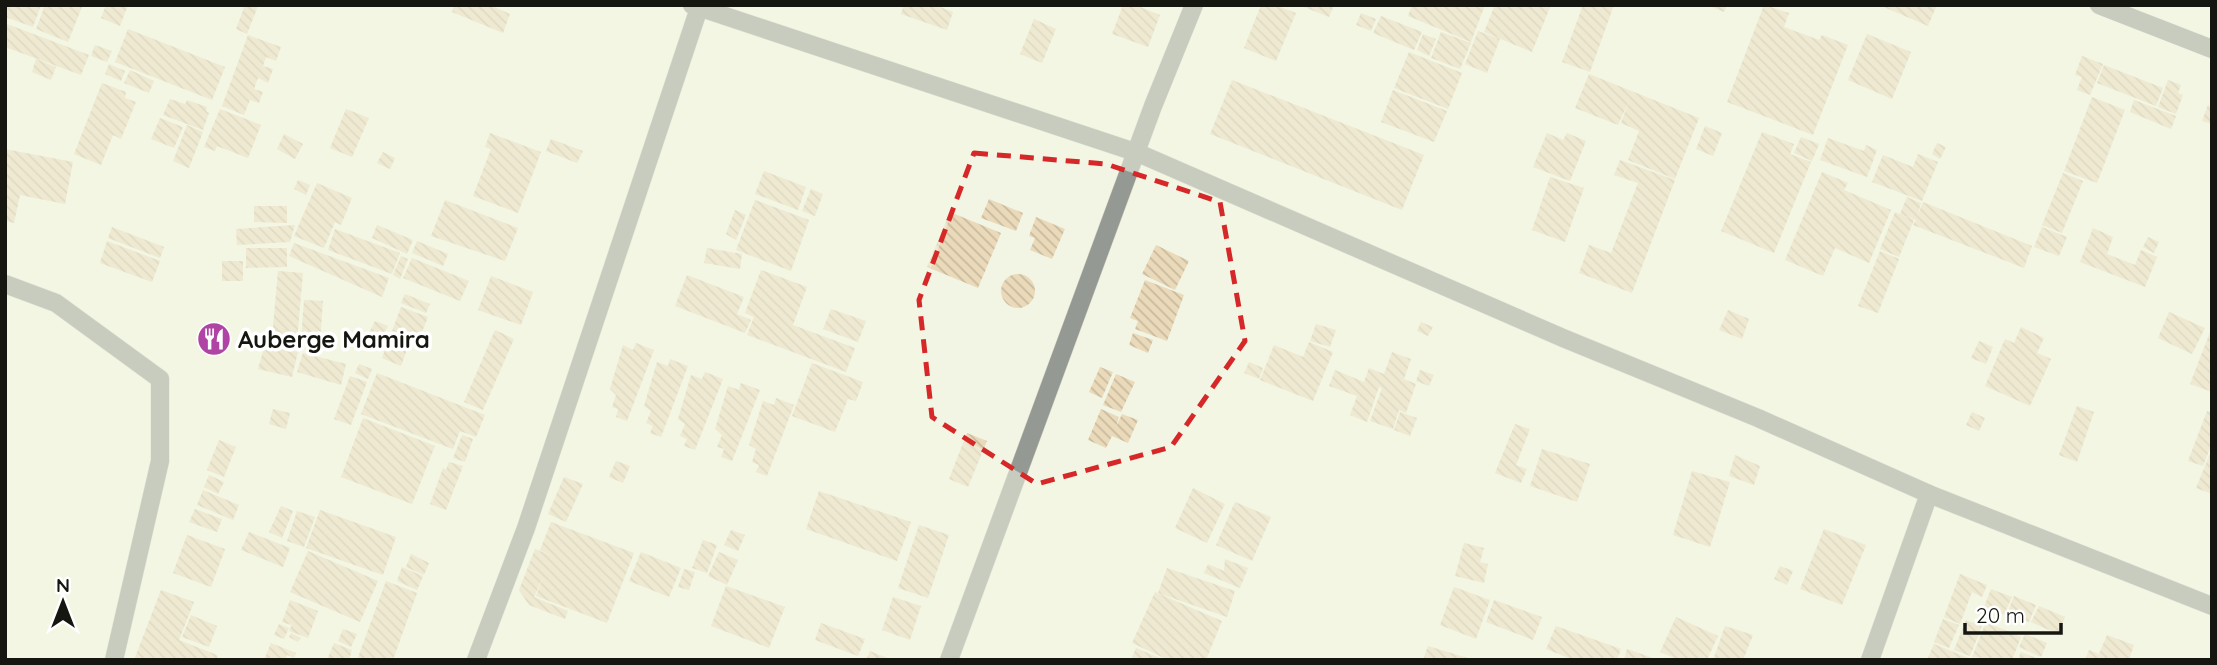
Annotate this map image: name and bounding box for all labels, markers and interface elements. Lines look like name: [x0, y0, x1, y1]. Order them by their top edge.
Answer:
restaurant icon: Auberge Mamira: [195, 320, 233, 358]
place label: Auberge Mamira: [238, 324, 430, 354]
north arrow: [28, 567, 98, 637]
text: N: [56, 573, 70, 597]
scale bar: [1965, 592, 2061, 636]
text: 20 m: [1976, 602, 2025, 628]

